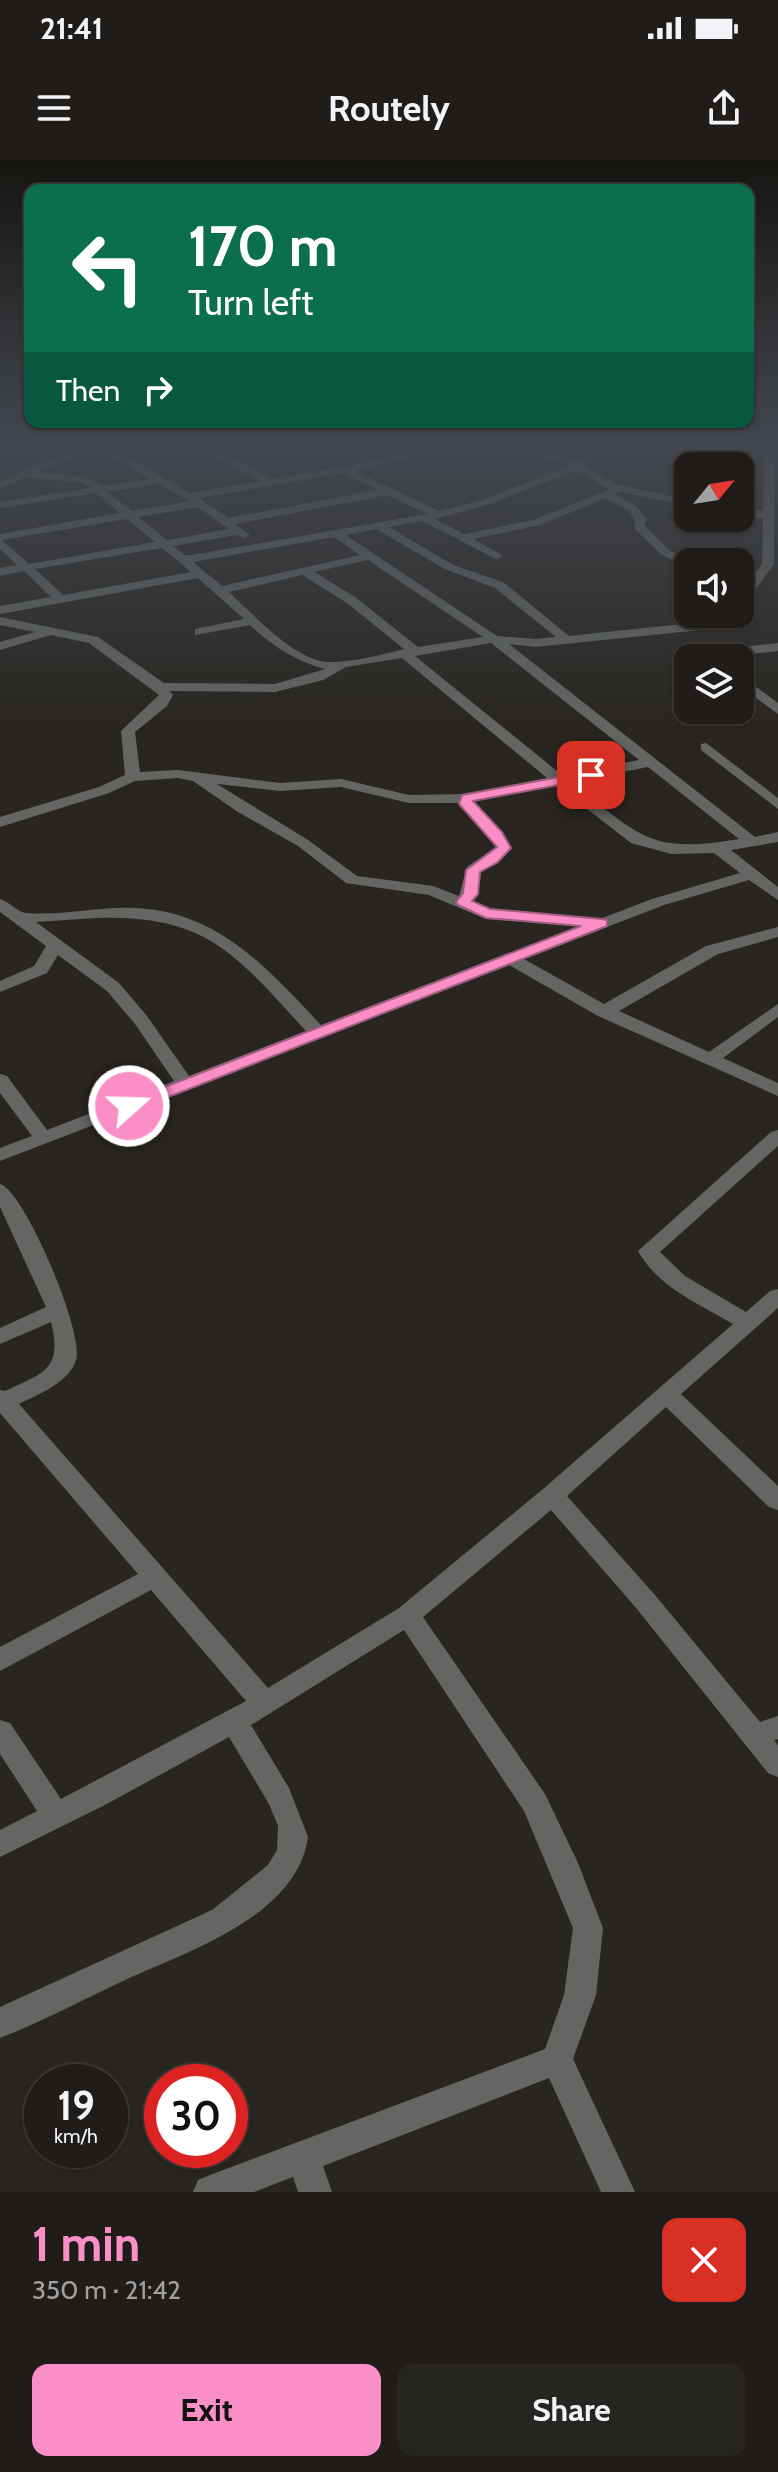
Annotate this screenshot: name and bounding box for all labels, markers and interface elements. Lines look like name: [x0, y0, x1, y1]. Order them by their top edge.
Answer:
text: 21:41: [40, 10, 103, 47]
icon: menu: [32, 86, 76, 130]
text: Routely: [328, 86, 450, 130]
icon: share: [702, 86, 746, 130]
text: 170 m: [188, 212, 338, 280]
icon: left: [56, 216, 160, 320]
text: Turn left: [188, 280, 313, 324]
icon: right: [136, 368, 180, 412]
text: Then: [56, 372, 120, 409]
north arrow: [674, 452, 754, 532]
map controls: [674, 452, 754, 724]
button: sound: [674, 548, 754, 628]
button: layers: [674, 644, 754, 724]
pin: [557, 741, 625, 809]
icon: arrive: [569, 753, 613, 797]
position arrow: [87, 1064, 171, 1148]
speed limit sign: 30: [144, 2064, 248, 2168]
text: 19: [57, 2081, 95, 2130]
text: km/h: [54, 2124, 98, 2148]
text: 1 min: [32, 2215, 140, 2273]
button: close: [662, 2218, 746, 2302]
text: 350 m · 21:42: [32, 2274, 181, 2306]
button: Exit: [32, 2364, 381, 2456]
button: Share: [397, 2364, 746, 2456]

